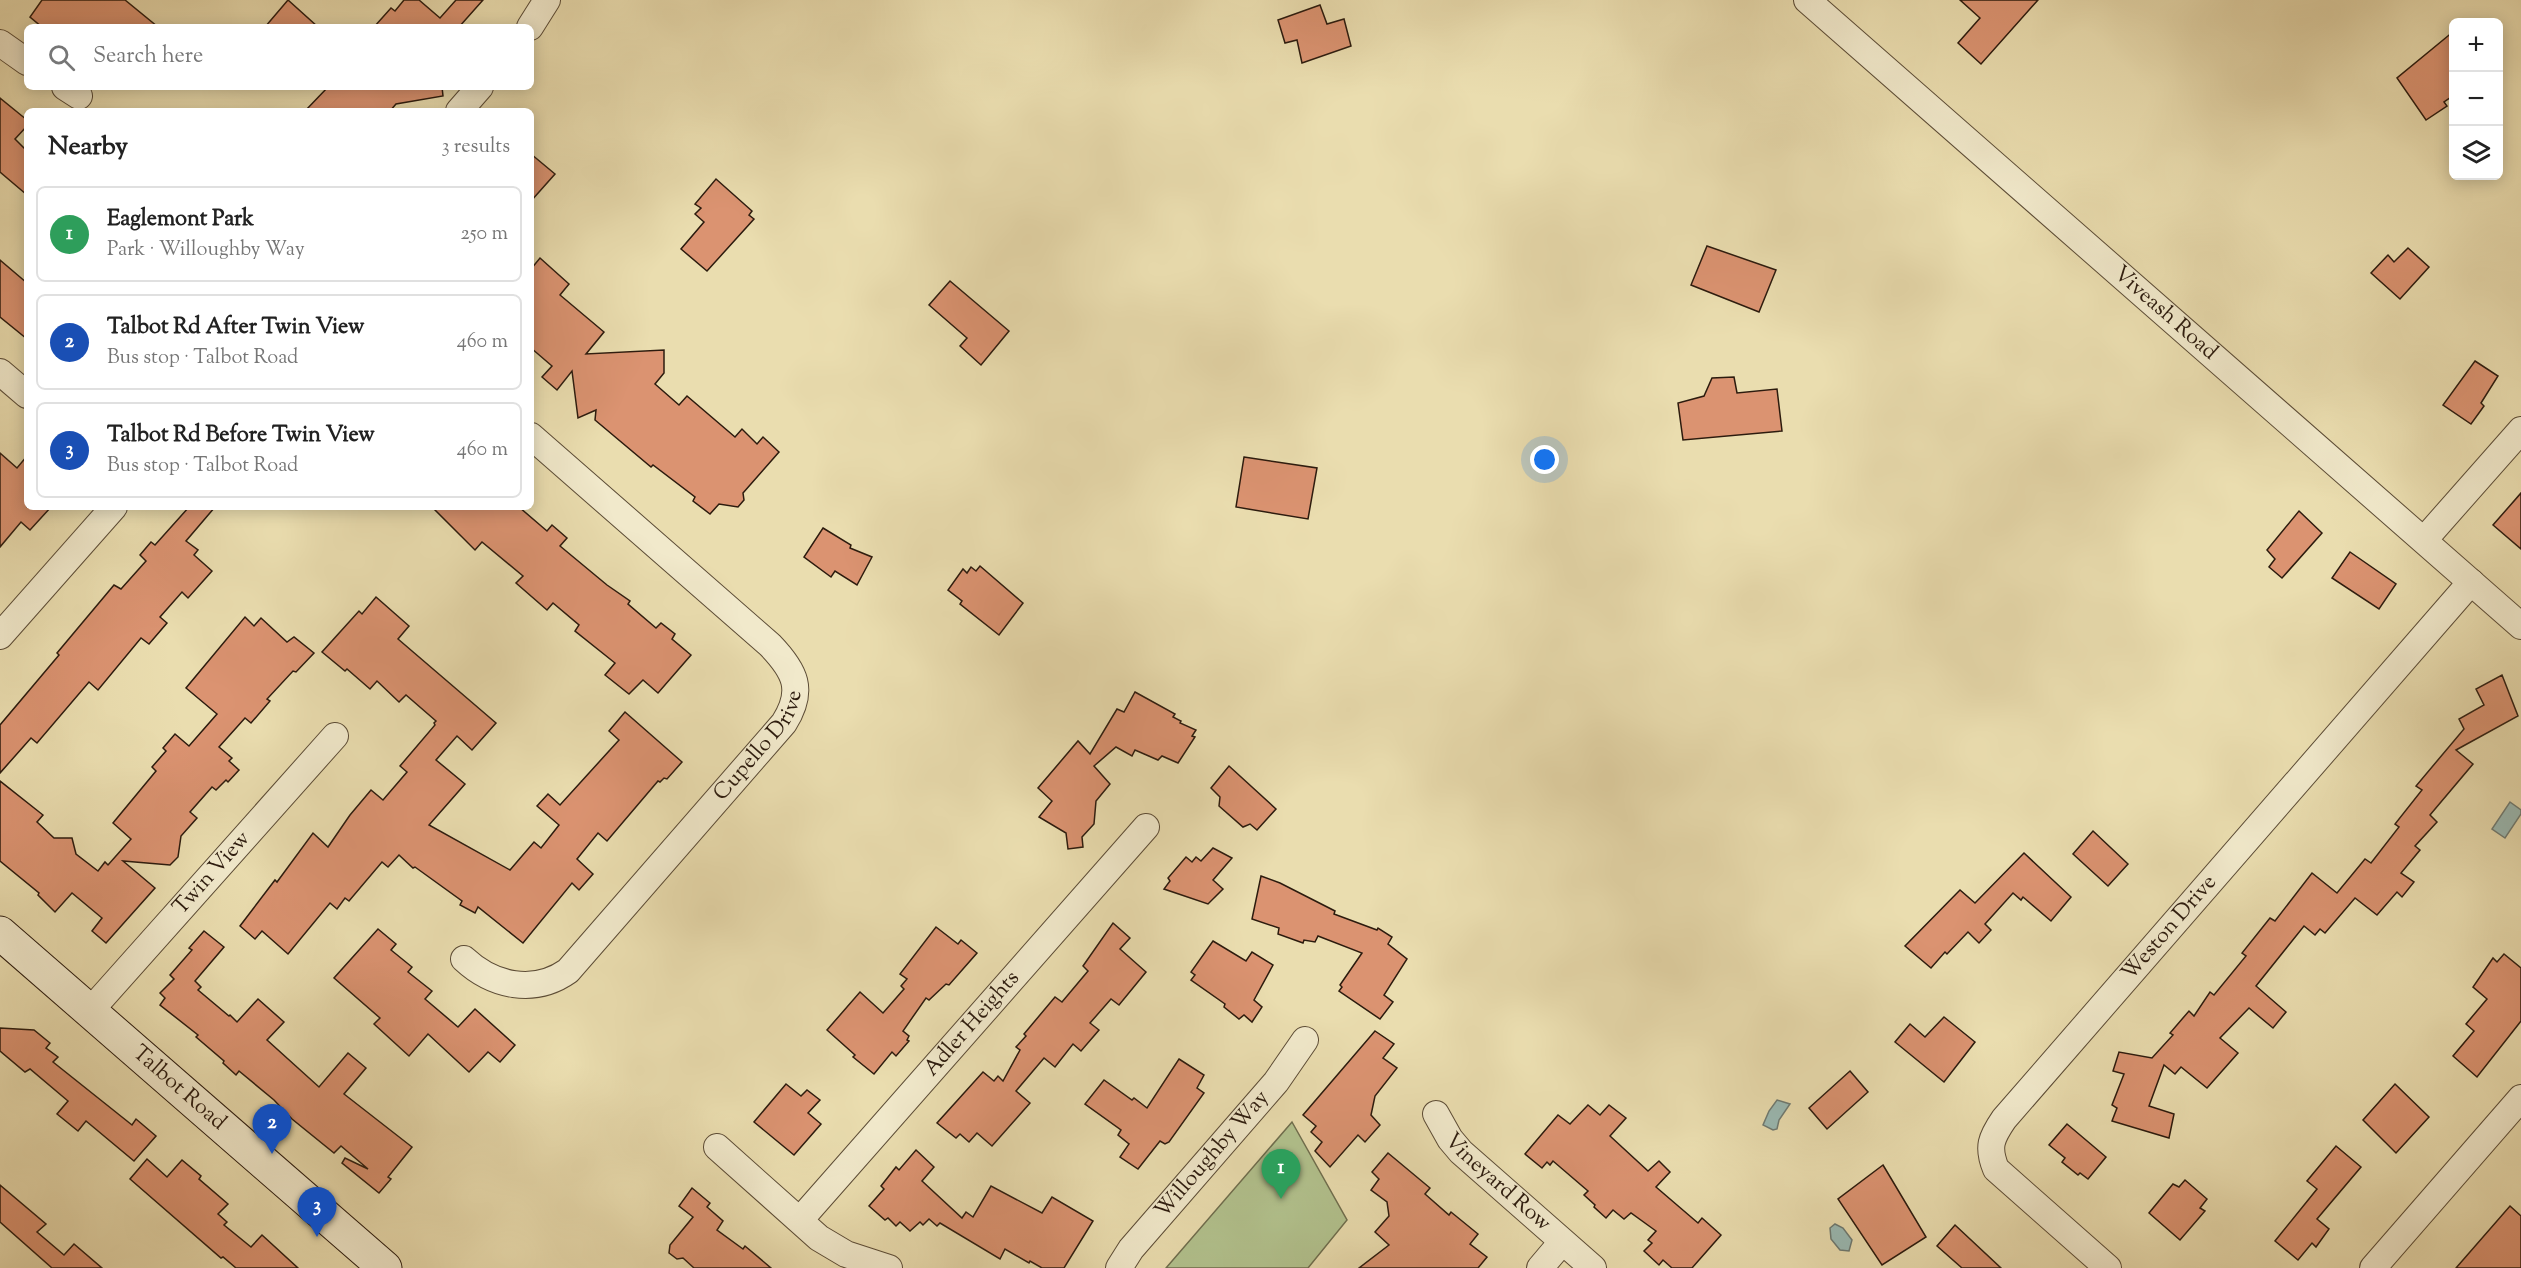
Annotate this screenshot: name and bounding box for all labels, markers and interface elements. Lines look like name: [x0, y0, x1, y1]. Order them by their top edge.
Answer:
map controls: [2449, 18, 2503, 180]
button: +: [2449, 18, 2503, 72]
search box: [24, 24, 534, 90]
icon: search: [45, 41, 78, 74]
text: Search here: [93, 41, 203, 73]
button: −: [2449, 72, 2503, 126]
button: layers: [2449, 126, 2503, 180]
text: Nearby: [48, 129, 128, 166]
text: 3 results: [441, 133, 510, 162]
text: Eaglemont Park: [107, 204, 254, 236]
text: 1: [66, 220, 73, 249]
text: 250 m: [460, 220, 508, 249]
text: Park · Willoughby Way: [107, 236, 305, 265]
street label: Viveash Road: [2106, 259, 2224, 369]
text: Talbot Rd After Twin View: [107, 312, 364, 344]
text: 2: [65, 328, 74, 357]
text: 460 m: [457, 328, 508, 357]
text: Bus stop · Talbot Road: [107, 344, 298, 373]
text: Talbot Rd Before Twin View: [107, 420, 375, 452]
text: 3: [65, 436, 74, 465]
text: 460 m: [457, 436, 508, 465]
your location: [1530, 445, 1559, 474]
text: Bus stop · Talbot Road: [107, 452, 298, 481]
street label: Cupello Drive: [706, 689, 812, 809]
street label: Twin View: [166, 824, 259, 923]
street label: Weston Drive: [2115, 868, 2225, 988]
street label: Adler Heights: [917, 964, 1028, 1084]
street label: Talbot Road: [125, 1039, 233, 1139]
street label: Willoughby Way: [1148, 1084, 1277, 1226]
pin: 2: [252, 1104, 292, 1154]
street label: Vineyard Row: [1436, 1126, 1558, 1240]
pin: 1: [1262, 1150, 1300, 1199]
pin: 3: [298, 1188, 336, 1237]

